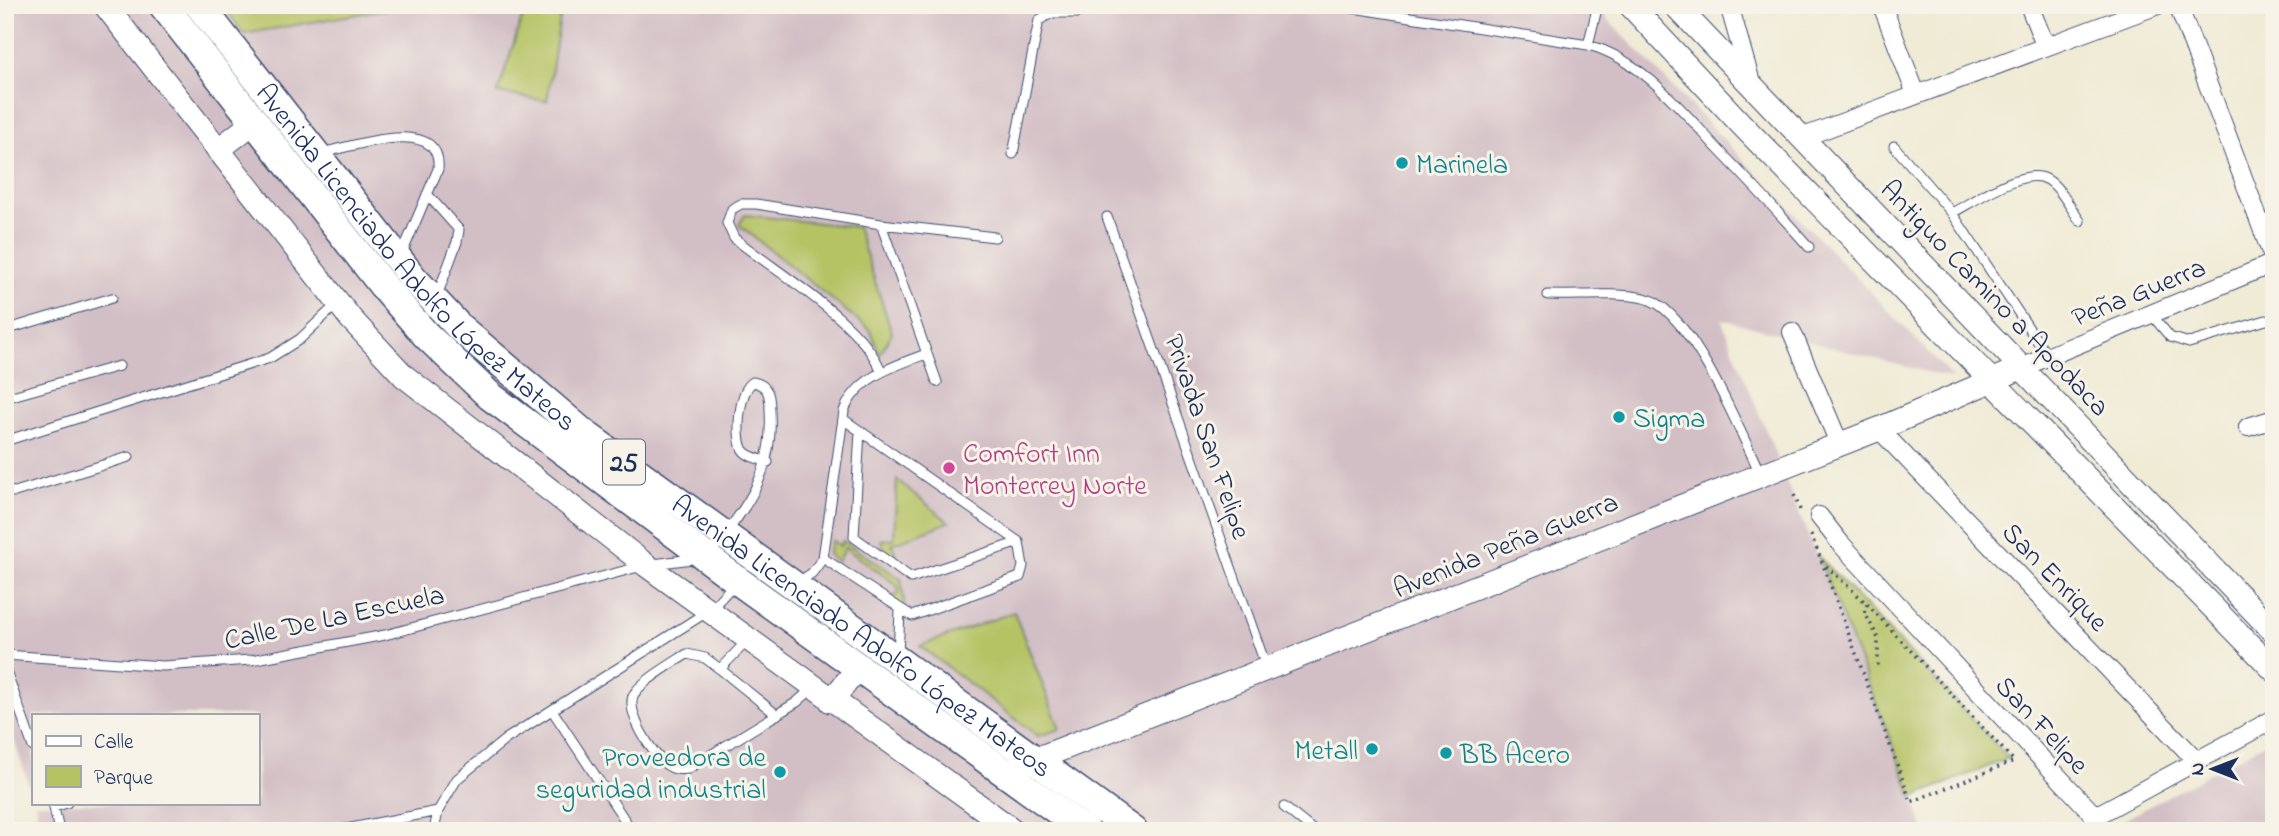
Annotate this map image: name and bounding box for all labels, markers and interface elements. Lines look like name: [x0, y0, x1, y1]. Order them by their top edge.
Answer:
street label: Avenida Licenciado Adolfo López Mateos: [244, 76, 584, 443]
place label: Marinela: [1416, 146, 1508, 187]
marker: Marinela: [1394, 155, 1410, 171]
street label: Antiguo Camino a Apodaca: [1869, 172, 2118, 427]
street label: Peña Guerra: [2066, 249, 2213, 340]
street label: Privada San Felipe: [1151, 329, 1260, 545]
place label: Sigma: [1633, 400, 1705, 441]
marker: Sigma: [1611, 409, 1627, 425]
place label: Comfort Inn Monterrey Norte: [963, 435, 1147, 508]
road number: 25: [603, 440, 645, 484]
marker: Comfort Inn Monterrey Norte: [941, 460, 957, 476]
street label: Avenida Peña Guerra: [1388, 483, 1625, 611]
street label: Avenida Licenciado Adolfo López Mateos: [662, 486, 1059, 790]
street label: San Enrique: [1991, 514, 2117, 643]
street label: Calle De La Escuela: [221, 576, 449, 663]
street label: San Felipe: [1984, 668, 2097, 785]
legend: [32, 714, 259, 804]
text: Calle: [94, 728, 134, 758]
place label: Metall: [1295, 732, 1358, 773]
north arrow: [2178, 734, 2248, 804]
place label: BB Acero: [1459, 736, 1570, 777]
place label: Proveedora de seguridad industrial: [536, 739, 766, 812]
marker: Metall: [1364, 741, 1380, 757]
marker: BB Acero: [1438, 745, 1454, 761]
text: N: [2185, 762, 2212, 775]
text: Parque: [94, 764, 153, 794]
marker: Proveedora de seguridad industrial: [772, 764, 788, 780]

